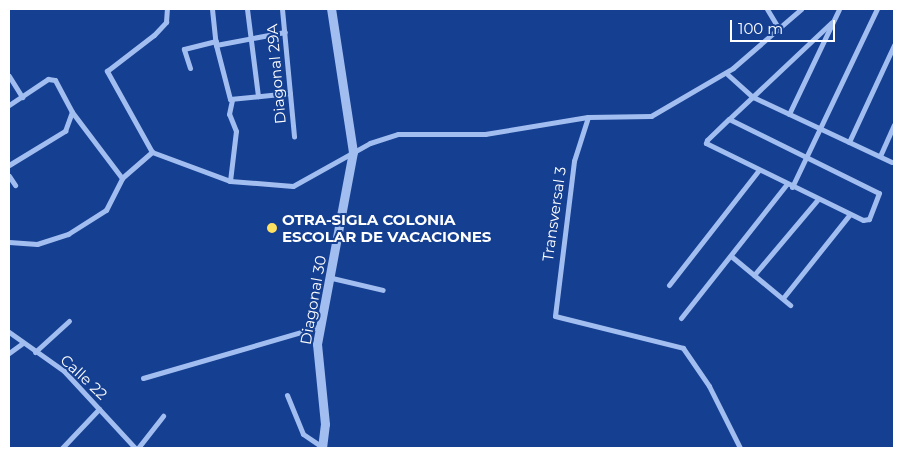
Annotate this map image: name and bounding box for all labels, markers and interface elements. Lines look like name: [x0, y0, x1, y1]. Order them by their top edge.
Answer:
scale bar: [733, 10, 838, 42]
text: 100 m: [738, 19, 783, 38]
street label: Diagonal 29A: [263, 23, 289, 125]
street label: Transversal 3: [538, 165, 570, 263]
place label: OTRA-SIGLA COLONIA ESCOLAR DE VACACIONES: [282, 210, 491, 245]
marker: OTRA-SIGLA COLONIA ESCOLAR DE VACACIONES: [266, 222, 278, 234]
street label: Diagonal 30: [296, 254, 330, 346]
street label: Calle 22: [57, 351, 111, 403]

